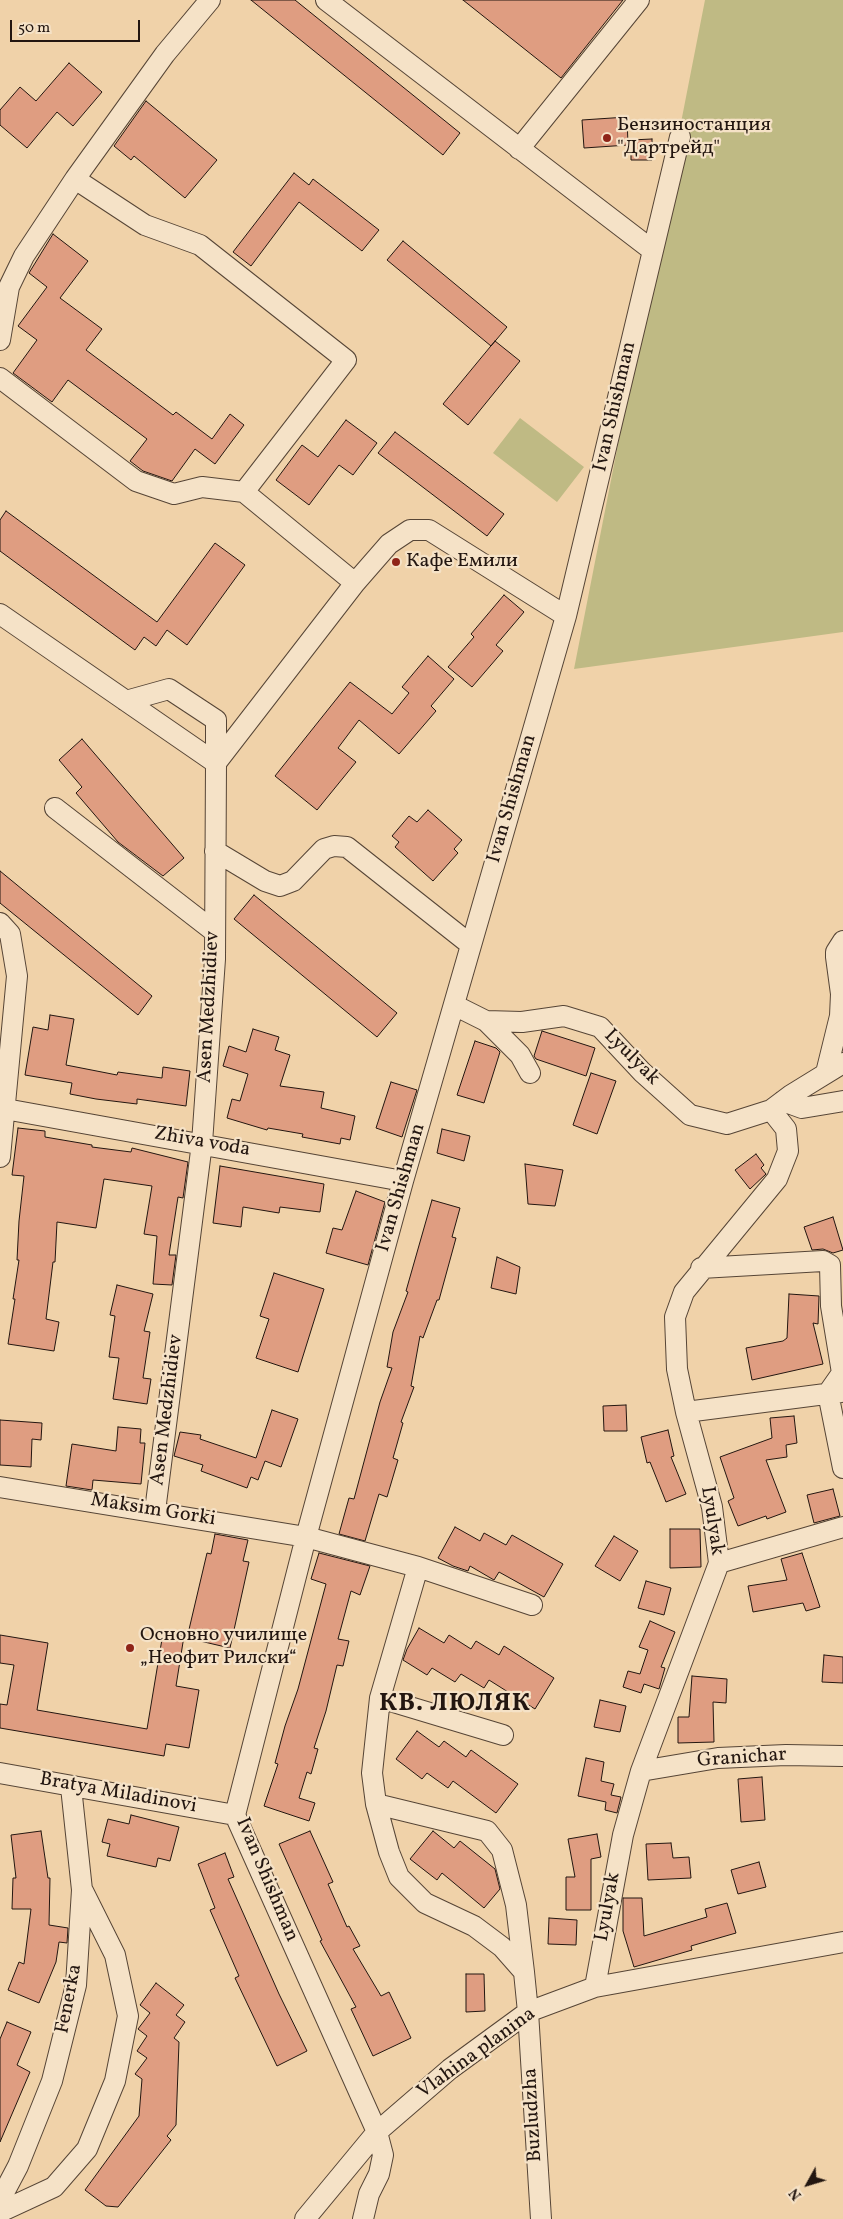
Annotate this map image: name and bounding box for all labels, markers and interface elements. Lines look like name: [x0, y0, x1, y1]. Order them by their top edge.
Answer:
scale bar: [12, 10, 142, 42]
text: 50 m: [18, 18, 50, 39]
place label: Бензиностанция "Дартрейд": [617, 114, 771, 161]
marker: Бензиностанция "Дартрейд": [601, 132, 613, 144]
street label: Ivan Shishman: [589, 340, 643, 474]
place label: Кафе Емили: [406, 550, 518, 574]
marker: Кафе Емили: [390, 556, 402, 568]
street label: Ivan Shishman: [483, 732, 543, 866]
street label: Asen Medzhidiev: [194, 930, 226, 1084]
street label: Lyulyak: [598, 1025, 664, 1091]
street label: Ivan Shishman: [372, 1121, 432, 1255]
street label: Zhiva voda: [152, 1123, 252, 1163]
street label: Asen Medzhidiev: [147, 1333, 189, 1487]
street label: Lyulyak: [694, 1485, 728, 1557]
street label: Maksim Gorki: [89, 1489, 217, 1533]
place label: Основно училище „Неофит Рилски“: [140, 1624, 307, 1671]
marker: Основно училище „Неофит Рилски“: [124, 1642, 136, 1654]
district label: КВ. ЛЮЛЯК: [378, 1690, 532, 1720]
street label: Granichar: [696, 1744, 788, 1774]
street label: Bratya Miladinovi: [38, 1768, 198, 1820]
street label: Ivan Shishman: [229, 1814, 303, 1946]
street label: Lyulyak: [591, 1871, 627, 1943]
street label: Fenerka: [52, 1962, 88, 2036]
street label: Vlahina planina: [413, 2003, 541, 2105]
street label: Buzludzha: [520, 2067, 548, 2163]
north arrow: [783, 2159, 833, 2209]
text: N: [785, 2184, 807, 2204]

